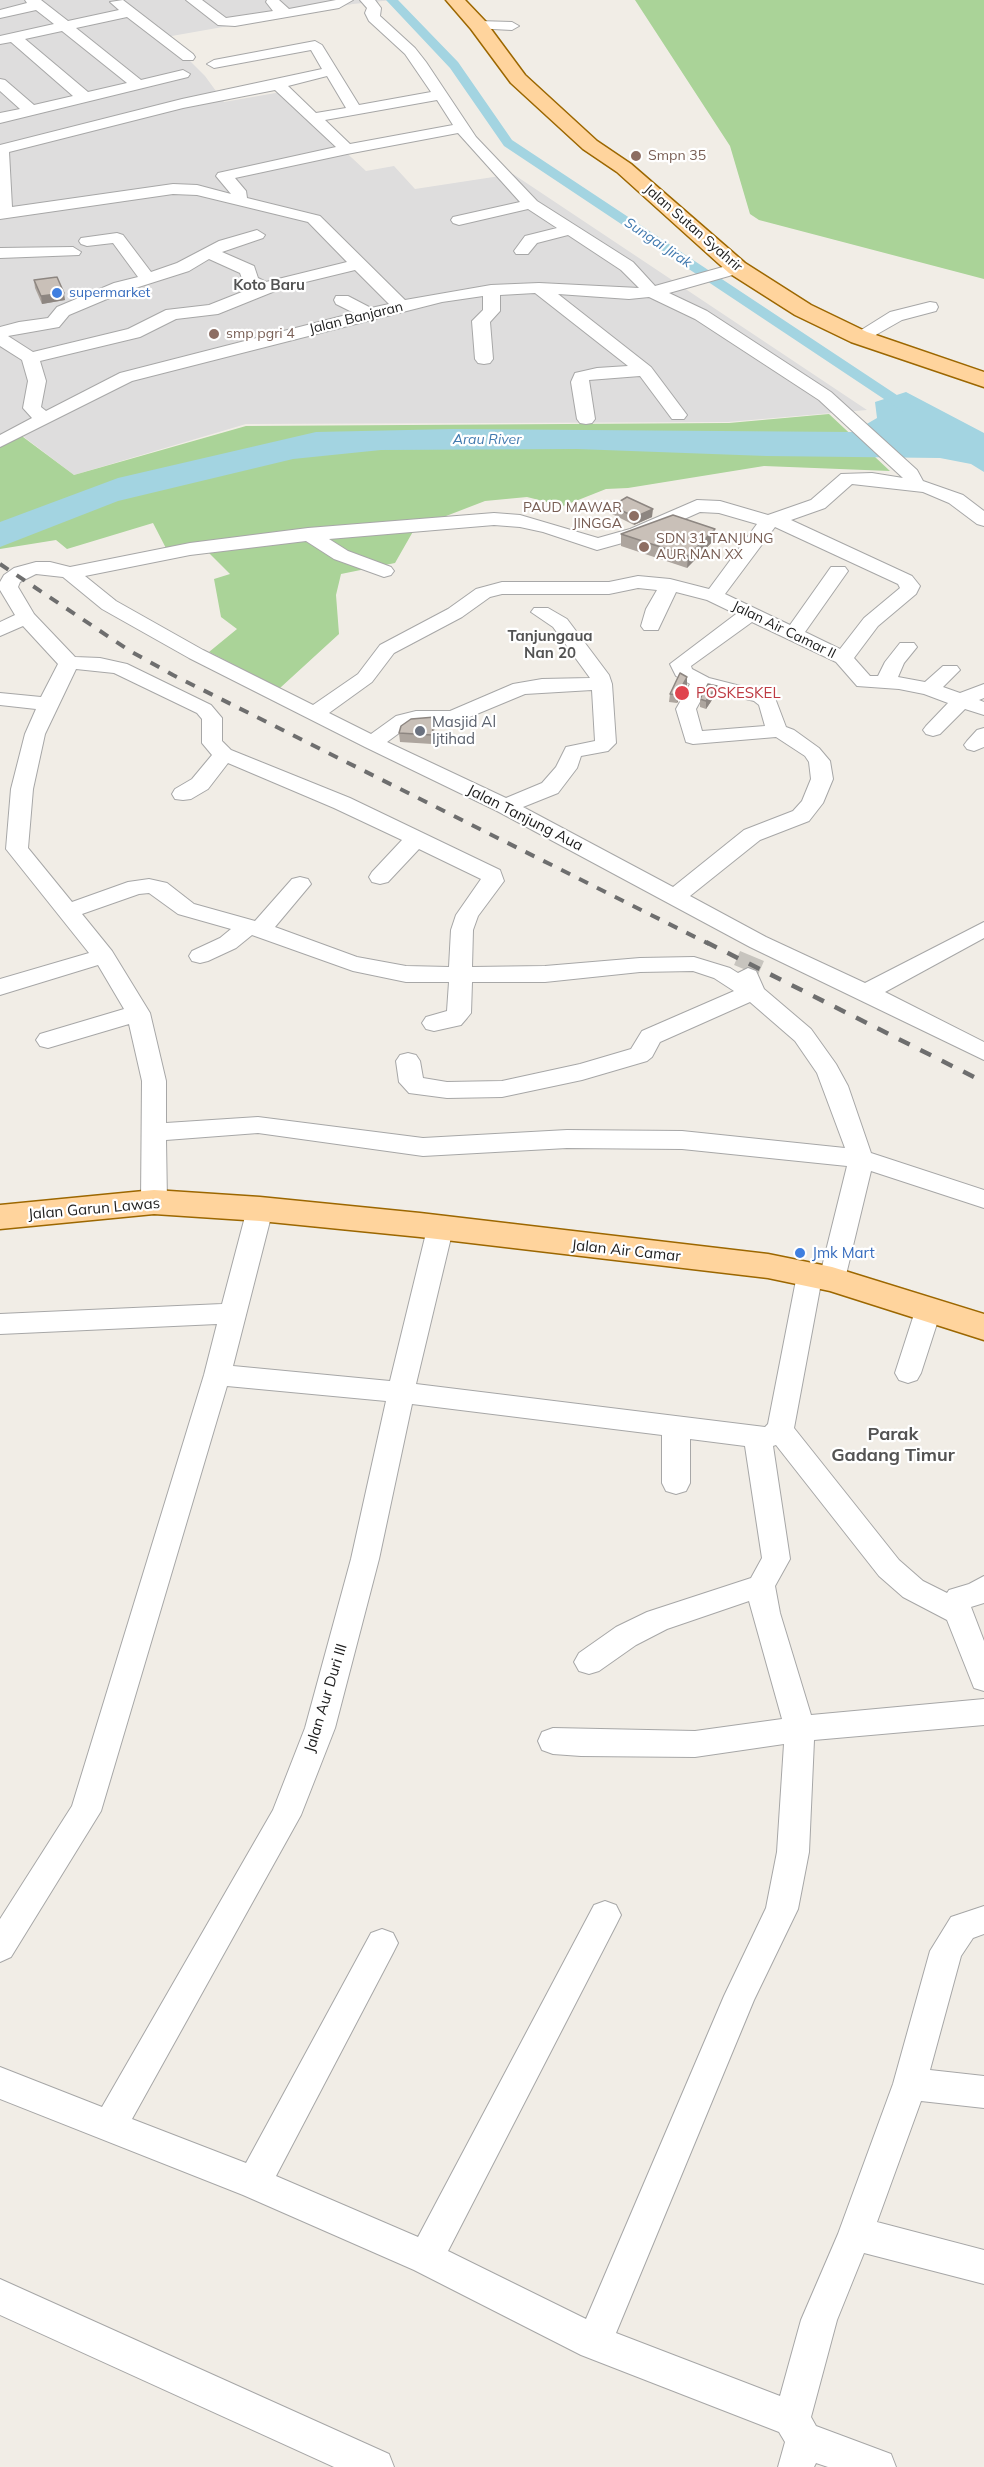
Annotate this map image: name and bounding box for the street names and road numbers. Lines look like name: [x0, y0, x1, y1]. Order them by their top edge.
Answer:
street label: Jalan Sutan Syahrir: [640, 181, 746, 275]
street label: Jalan Banjaran: [307, 298, 405, 338]
street label: Jalan Air Camar II: [729, 598, 839, 662]
street label: Jalan Tanjung Aua: [464, 781, 586, 855]
street label: Jalan Garun Lawas: [27, 1194, 161, 1224]
street label: Jalan Air Camar: [570, 1236, 682, 1266]
street label: Jalan Aur Duri III: [301, 1641, 351, 1755]

